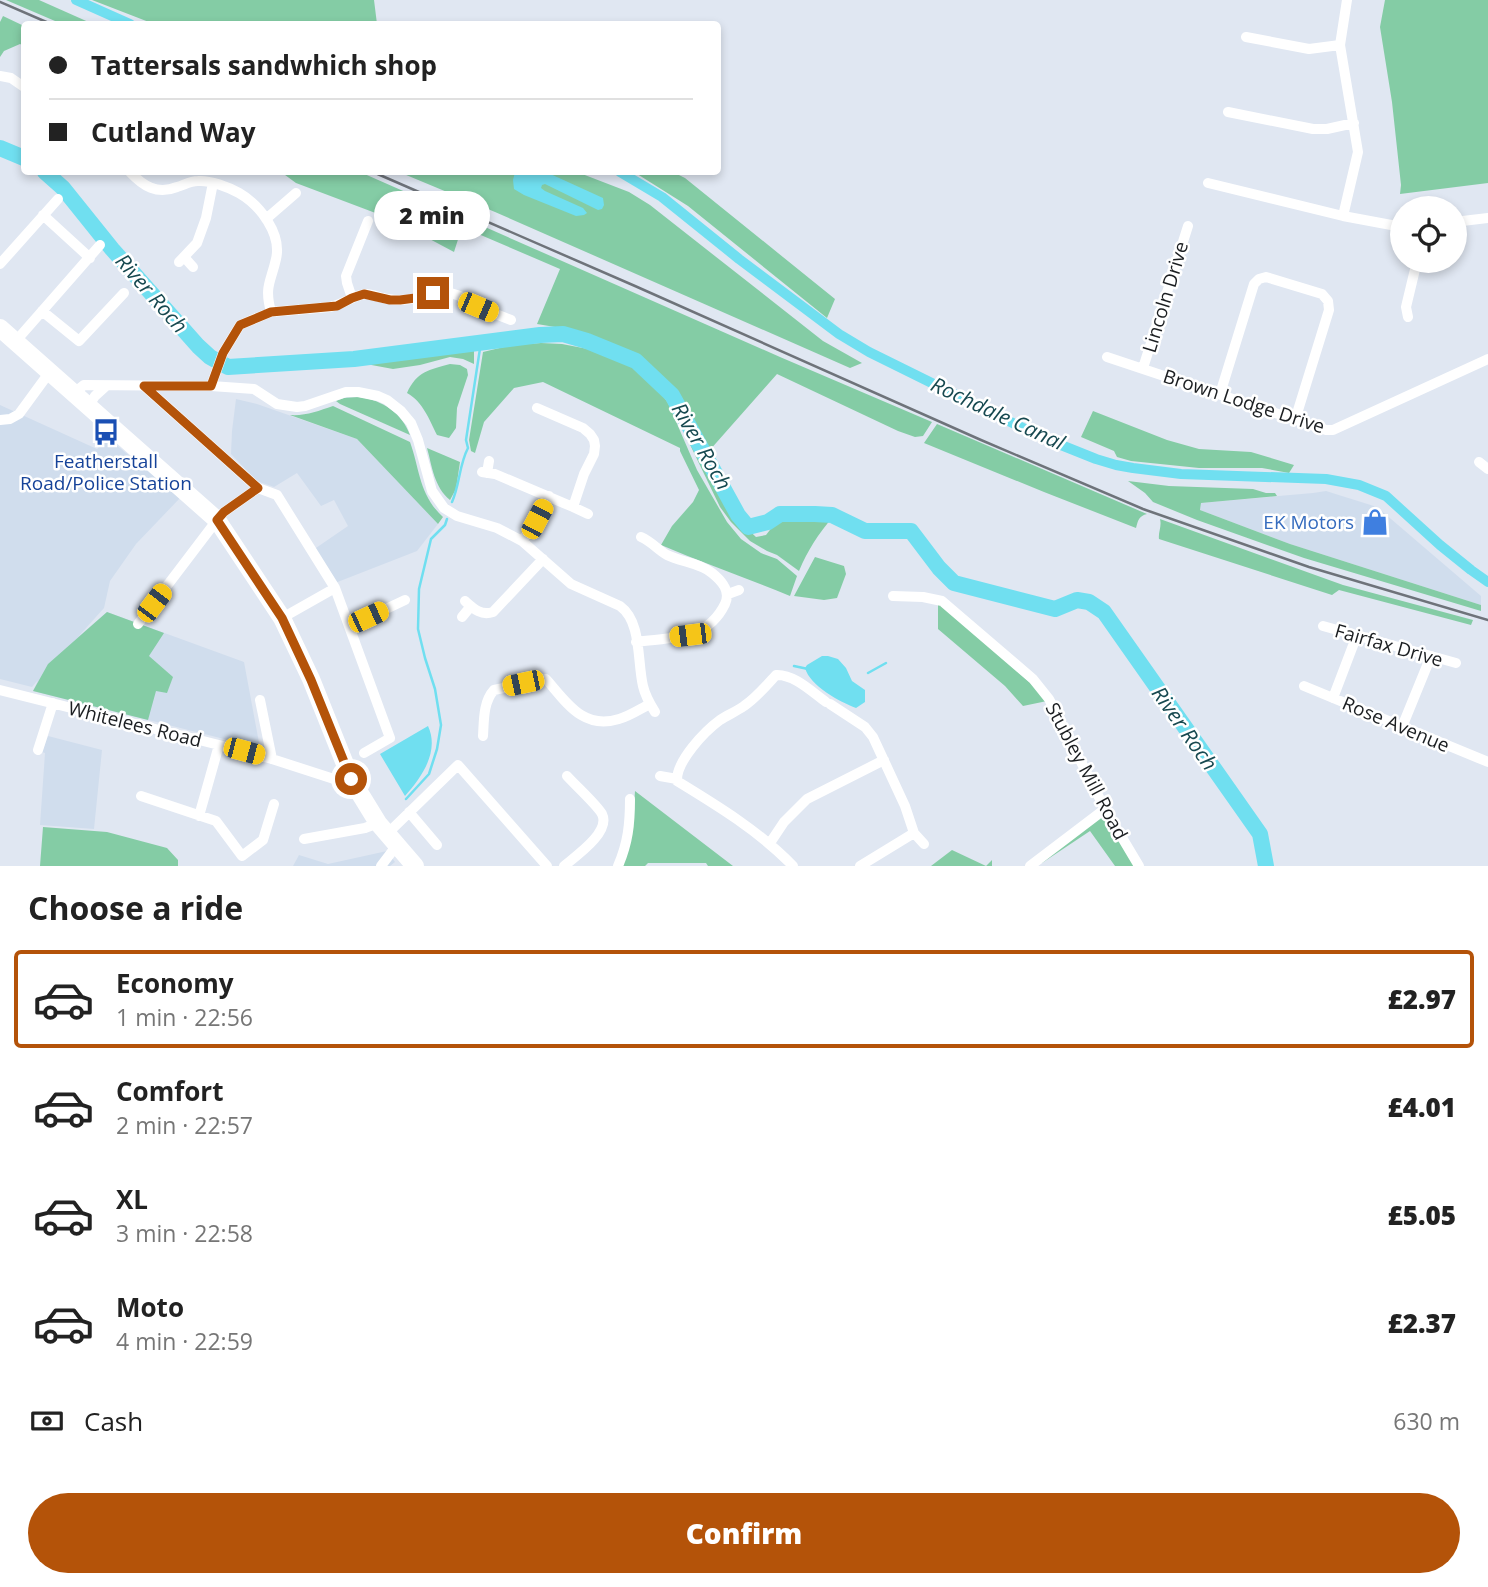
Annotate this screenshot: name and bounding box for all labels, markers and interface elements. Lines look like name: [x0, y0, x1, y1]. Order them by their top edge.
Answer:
text: Tattersals sandwhich shop: [91, 47, 437, 83]
text: Cutland Way: [91, 114, 256, 150]
callout: 2 min: [375, 191, 491, 240]
map controls: [1390, 196, 1467, 273]
button: locate: [1390, 196, 1467, 273]
text: 2 min: [399, 199, 465, 231]
street label: Lincoln Drive: [1136, 238, 1194, 356]
water label: River Roch: [110, 247, 194, 339]
route end: [417, 277, 449, 309]
car: [455, 289, 502, 325]
street label: Brown Lodge Drive: [1160, 363, 1328, 439]
water label: Rochdale Canal: [927, 370, 1070, 456]
water label: River Roch: [666, 397, 738, 495]
bus stop icon: Featherstall Road/Police Station: [91, 417, 121, 447]
place label: Featherstall Road/Police Station: [20, 448, 192, 496]
car: [518, 496, 557, 542]
shop icon: EK Motors: [1360, 507, 1390, 537]
place label: EK Motors: [1263, 509, 1354, 535]
car: [133, 580, 176, 626]
car: [345, 599, 392, 635]
street label: Fairfax Drive: [1332, 617, 1446, 673]
car: [668, 622, 713, 648]
car: [501, 668, 546, 698]
water label: River Roch: [1146, 680, 1224, 776]
street label: Rose Avenue: [1338, 690, 1454, 758]
street label: Whitelees Road: [65, 695, 205, 753]
street label: Stubley Mill Road: [1040, 698, 1134, 844]
car: [221, 735, 268, 767]
route start: [335, 763, 367, 795]
text: Choose a ride: [28, 886, 243, 929]
text: Economy: [116, 965, 234, 1001]
icon: car: [32, 968, 95, 1031]
text: £2.97: [1388, 981, 1456, 1017]
text: 1 min · 22:56: [116, 1001, 253, 1033]
text: Comfort: [116, 1073, 223, 1109]
icon: car: [32, 1076, 95, 1139]
text: £4.01: [1388, 1089, 1456, 1125]
text: 2 min · 22:57: [116, 1109, 253, 1141]
text: XL: [116, 1181, 148, 1217]
icon: car: [32, 1184, 95, 1247]
text: £5.05: [1388, 1197, 1456, 1233]
text: 3 min · 22:58: [116, 1217, 253, 1249]
text: Moto: [116, 1289, 184, 1325]
icon: car: [32, 1292, 95, 1355]
text: £2.37: [1388, 1305, 1456, 1341]
text: 4 min · 22:59: [116, 1325, 253, 1357]
icon: cash: [28, 1402, 66, 1440]
text: Cash: [84, 1403, 143, 1439]
text: 630 m: [1393, 1405, 1460, 1437]
button: Confirm: [28, 1493, 1460, 1573]

